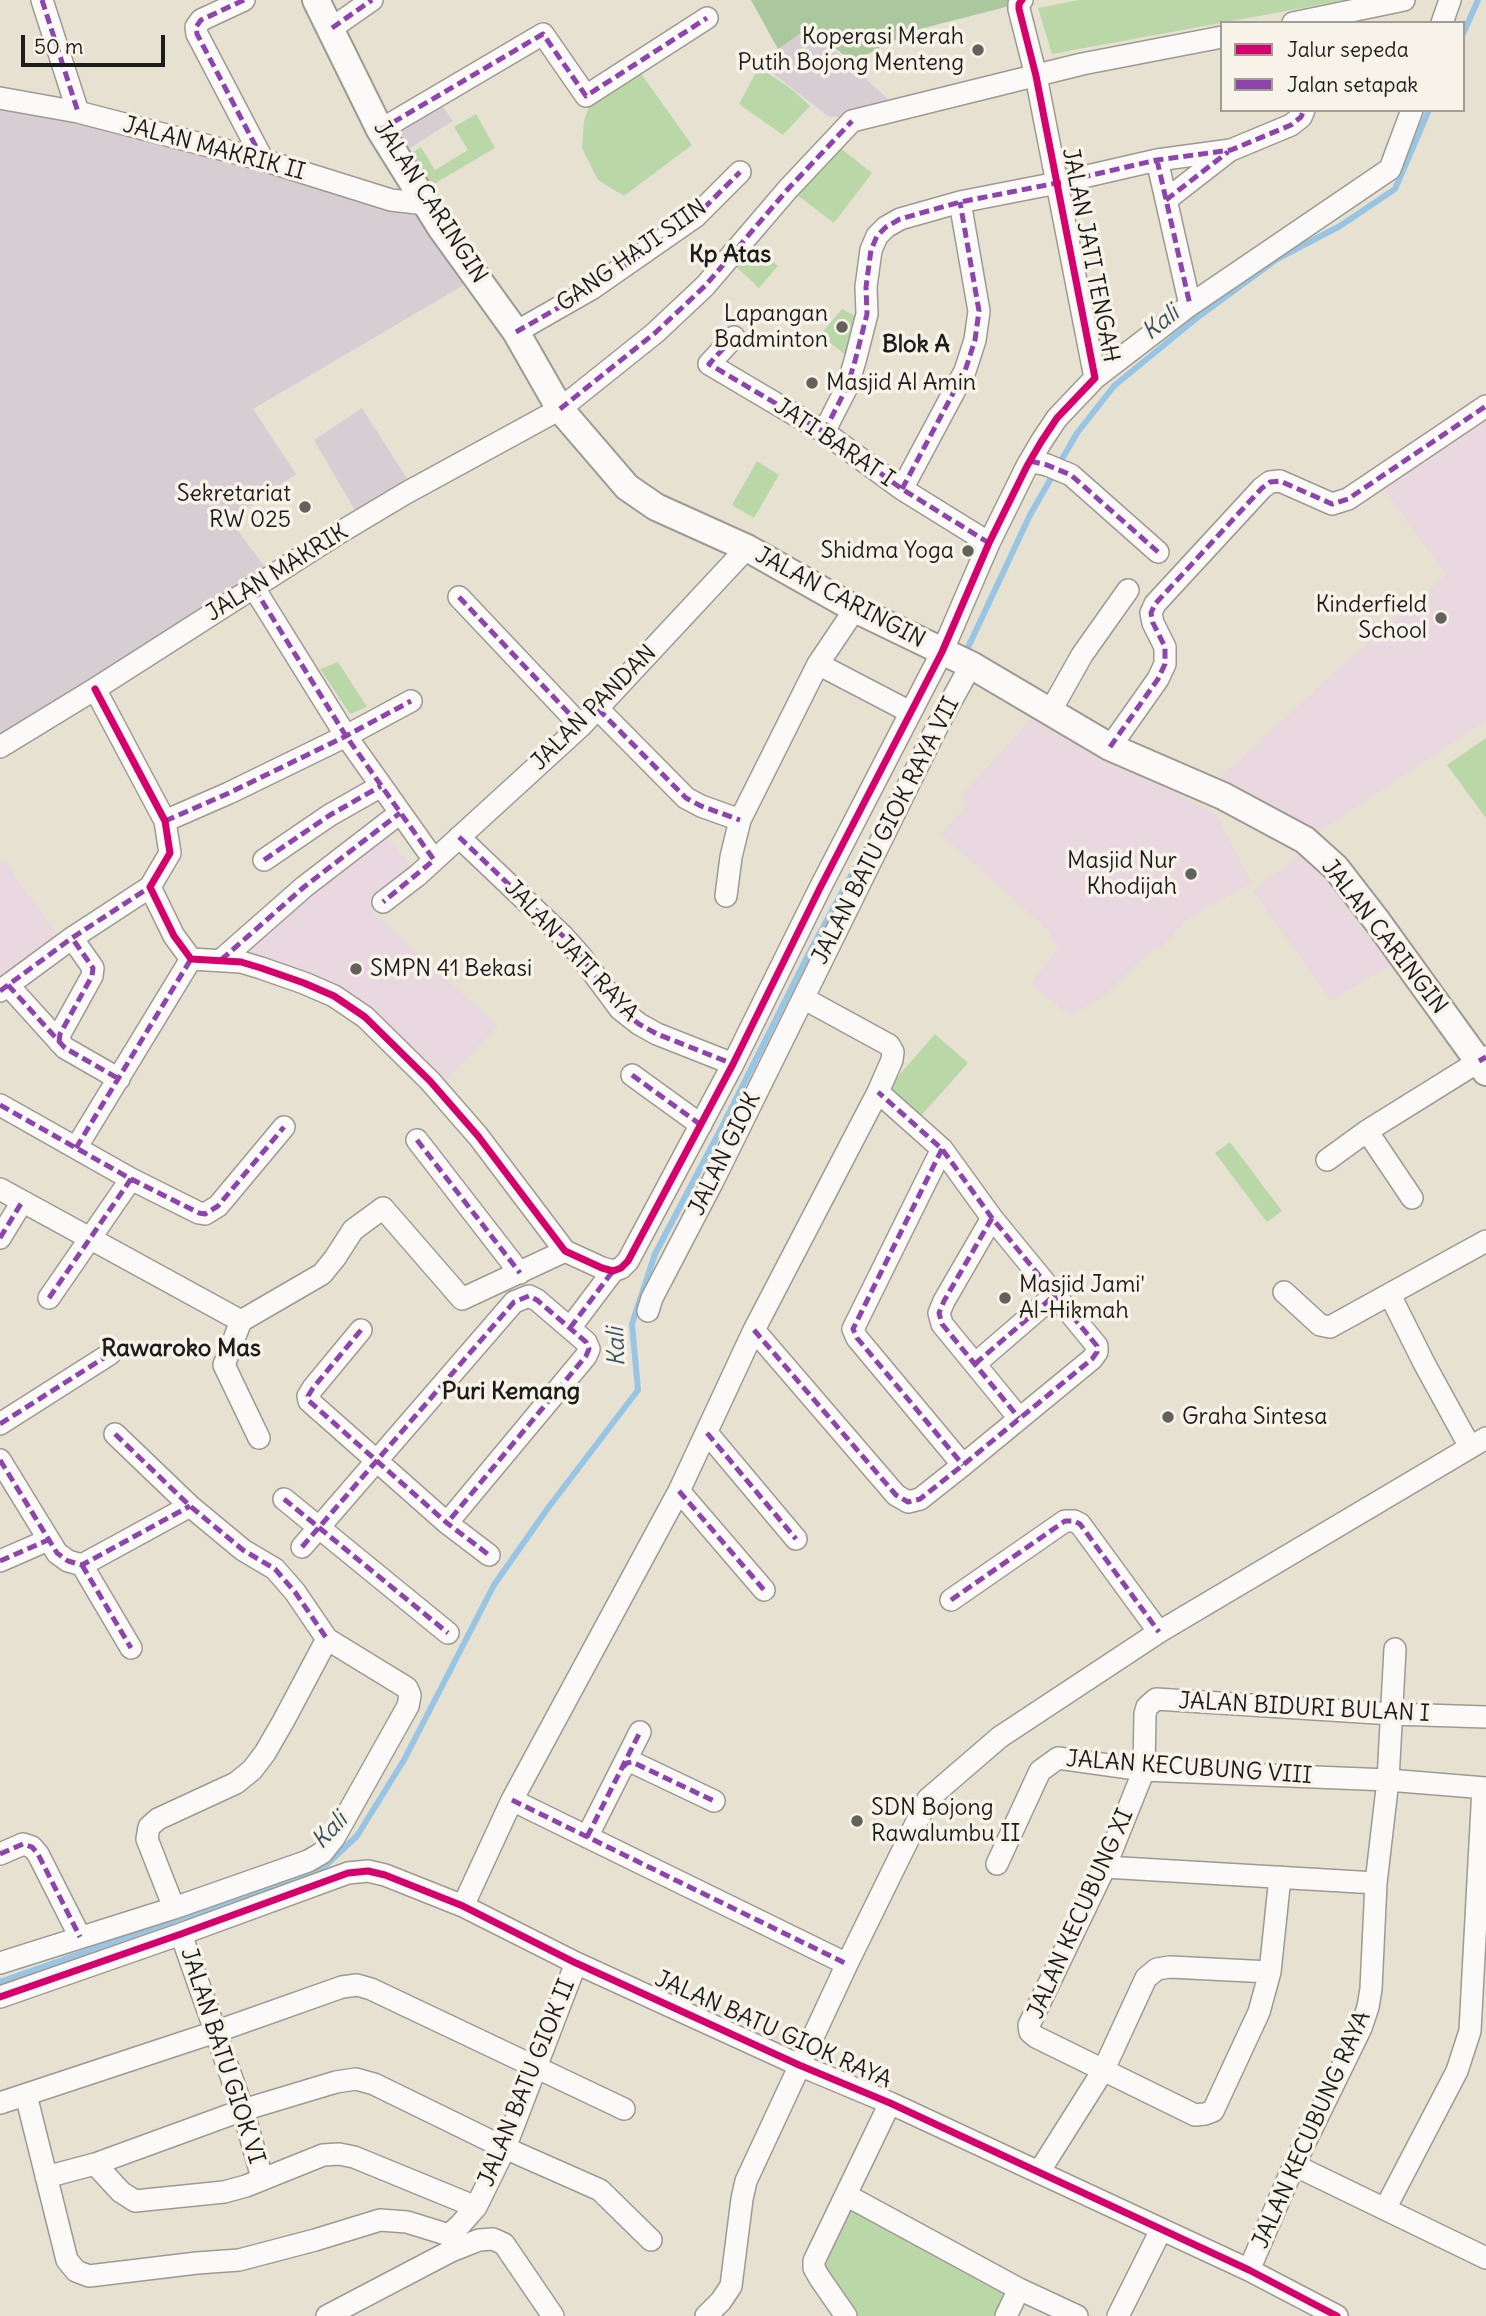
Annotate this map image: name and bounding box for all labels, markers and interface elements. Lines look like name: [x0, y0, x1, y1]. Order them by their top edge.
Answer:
scale bar: [24, 21, 168, 65]
legend: [1220, 21, 1465, 112]
place label: Koperasi Merah Putih Bojong Menteng: [737, 23, 964, 77]
text: 50 m: [34, 33, 83, 60]
text: Jalur sepeda: [1287, 36, 1409, 63]
marker: Koperasi Merah Putih Bojong Menteng: [970, 42, 986, 58]
text: Jalan setapak: [1287, 71, 1418, 98]
street label: JALAN MAKRIK II: [120, 111, 308, 187]
street label: JALAN CARINGIN: [367, 116, 493, 288]
street label: JALAN JATI TENGAH: [1056, 146, 1124, 364]
street label: GANG HAJI SIIN: [552, 194, 712, 318]
district label: Kp Atas: [689, 241, 771, 269]
water label: Kali: [1137, 299, 1185, 347]
place label: Lapangan Badminton: [714, 300, 828, 354]
marker: Lapangan Badminton: [834, 319, 850, 335]
district label: Blok A: [882, 331, 950, 359]
place label: Masjid Al Amin: [826, 369, 976, 397]
marker: Masjid Al Amin: [804, 375, 820, 391]
street label: JATI BARAT I: [769, 393, 899, 493]
place label: Sekretariat RW 025: [177, 480, 291, 534]
marker: Sekretariat RW 025: [297, 499, 313, 515]
street label: JALAN MAKRIK: [201, 518, 353, 628]
place label: Shidma Yoga: [820, 537, 954, 565]
street label: JALAN CARINGIN: [750, 542, 930, 654]
marker: Shidma Yoga: [960, 543, 976, 559]
place label: Kinderfield School: [1315, 591, 1427, 645]
marker: Kinderfield School: [1433, 610, 1449, 626]
street label: JALAN PANDAN: [526, 640, 662, 776]
street label: JALAN BATU GIOK RAYA VII: [807, 693, 965, 969]
place label: Masjid Nur Khodijah: [1067, 847, 1177, 901]
street label: JALAN CARINGIN: [1315, 854, 1453, 1020]
marker: Masjid Nur Khodijah: [1183, 866, 1199, 882]
street label: JALAN JATI RAYA: [498, 875, 644, 1027]
place label: SMPN 41 Bekasi: [370, 955, 532, 983]
marker: SMPN 41 Bekasi: [348, 961, 364, 977]
street label: JALAN GIOK: [683, 1088, 767, 1220]
place label: Masjid Jami' Al-Hikmah: [1019, 1271, 1145, 1325]
marker: Masjid Jami' Al-Hikmah: [997, 1290, 1013, 1306]
water label: Kali: [602, 1327, 632, 1367]
district label: Rawaroko Mas: [101, 1335, 261, 1363]
district label: Puri Kemang: [442, 1378, 580, 1406]
place label: Graha Sintesa: [1182, 1403, 1327, 1431]
marker: Graha Sintesa: [1160, 1409, 1176, 1425]
street label: JALAN BIDURI BULAN I: [1178, 1688, 1430, 1728]
street label: JALAN KECUBUNG VIII: [1065, 1746, 1313, 1790]
place label: SDN Bojong Rawalumbu II: [871, 1794, 1020, 1848]
street label: JALAN KECUBUNG XI: [1022, 1805, 1140, 2023]
water label: Kali: [306, 1807, 354, 1855]
marker: SDN Bojong Rawalumbu II: [849, 1813, 865, 1829]
street label: JALAN BATU GIOK VI: [174, 1945, 270, 2167]
street label: JALAN BATU GIOK RAYA: [650, 1965, 896, 2095]
street label: JALAN BATU GIOK II: [473, 1975, 581, 2191]
street label: JALAN KECUBUNG RAYA: [1247, 2007, 1377, 2253]

